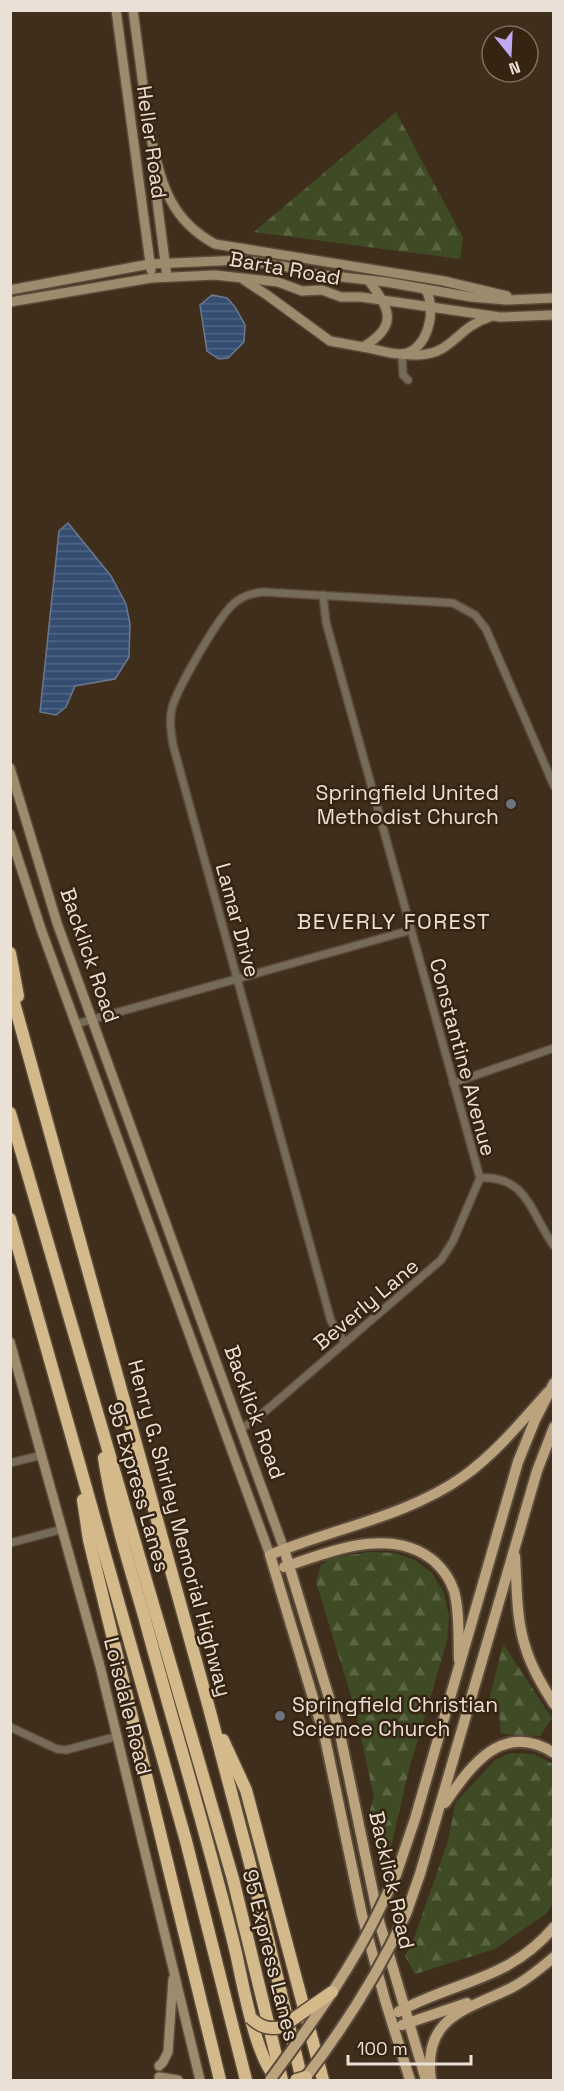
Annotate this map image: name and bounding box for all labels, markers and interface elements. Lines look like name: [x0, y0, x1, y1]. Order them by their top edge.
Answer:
north arrow: [480, 24, 540, 84]
text: N: [506, 56, 523, 79]
street label: Heller Road: [131, 84, 173, 200]
street label: Barta Road: [227, 245, 343, 291]
place label: Springfield United Methodist Church: [316, 779, 499, 830]
marker: Springfield United Methodist Church: [504, 797, 518, 811]
street label: Lamar Drive: [210, 860, 266, 980]
street label: Backlick Road: [54, 884, 126, 1026]
district label: BEVERLY FOREST: [297, 907, 491, 935]
street label: Constantine Avenue: [424, 955, 502, 1159]
street label: Beverly Lane: [308, 1252, 424, 1356]
street label: Backlick Road: [218, 1341, 292, 1483]
street label: Henry G. Shirley Memorial Highway: [122, 1357, 238, 1699]
street label: 95 Express Lanes: [102, 1399, 176, 1575]
street label: Loisdale Road: [98, 1634, 158, 1778]
place label: Springfield Christian Science Church: [292, 1691, 498, 1742]
marker: Springfield Christian Science Church: [273, 1709, 287, 1723]
street label: Backlick Road: [363, 1808, 421, 1952]
street label: 95 Express Lanes: [237, 1866, 305, 2044]
scale bar: [348, 2028, 471, 2066]
text: 100 m: [357, 2037, 408, 2060]

